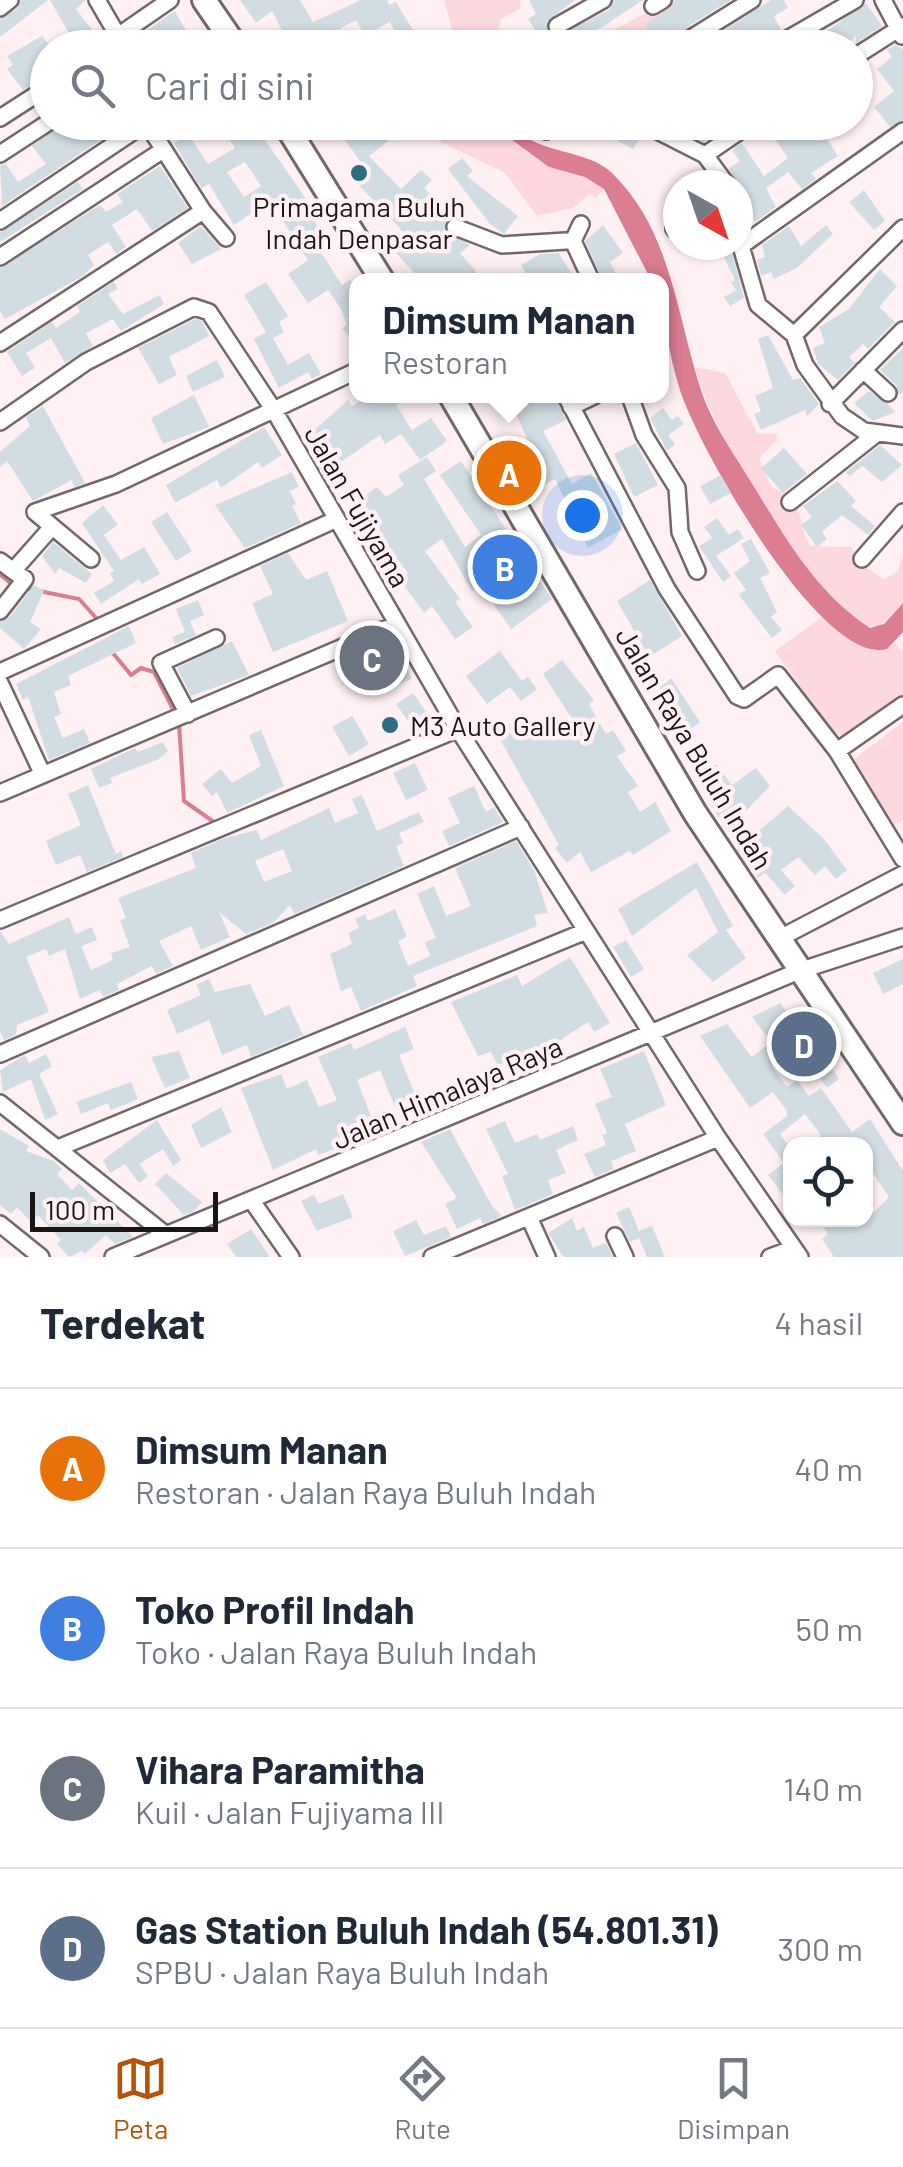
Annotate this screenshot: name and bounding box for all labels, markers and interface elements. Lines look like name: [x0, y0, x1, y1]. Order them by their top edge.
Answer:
search box: [30, 30, 873, 140]
icon: search: [65, 58, 120, 113]
text: Cari di sini: [145, 62, 315, 108]
marker: Primagama Buluh Indah Denpasar: [348, 162, 370, 184]
north arrow: [663, 170, 753, 260]
place label: Primagama Buluh Indah Denpasar: [253, 189, 465, 255]
popup: [349, 273, 669, 403]
text: Dimsum Manan: [383, 296, 635, 342]
text: Restoran: [383, 342, 508, 380]
street label: Jalan Fujiyama: [298, 419, 418, 593]
pin: A: [476, 436, 542, 510]
your location: [557, 490, 608, 541]
pin: B: [472, 530, 538, 604]
pin: C: [340, 620, 404, 696]
street label: Jalan Raya Buluh Indah: [609, 621, 781, 875]
place label: M3 Auto Gallery: [410, 708, 596, 742]
marker: M3 Auto Gallery: [379, 714, 401, 736]
pin: D: [772, 1006, 836, 1082]
street label: Jalan Himalaya Raya: [327, 1028, 567, 1156]
map controls: [783, 1137, 873, 1227]
button: locate: [783, 1137, 873, 1227]
scale bar: [30, 1187, 218, 1232]
text: 100 m: [45, 1192, 115, 1226]
text: Terdekat: [40, 1297, 205, 1347]
text: 4 hasil: [774, 1303, 863, 1341]
text: Dimsum Manan: [135, 1426, 388, 1472]
text: A: [62, 1449, 83, 1487]
text: 40 m: [794, 1449, 863, 1487]
text: Restoran · Jalan Raya Buluh Indah: [135, 1472, 596, 1510]
text: Toko Profil Indah: [135, 1586, 415, 1632]
text: B: [63, 1609, 82, 1647]
text: 50 m: [796, 1609, 863, 1647]
text: Toko · Jalan Raya Buluh Indah: [135, 1632, 537, 1670]
text: Vihara Paramitha: [135, 1746, 425, 1792]
text: C: [63, 1769, 82, 1807]
text: 140 m: [783, 1769, 863, 1807]
text: Kuil · Jalan Fujiyama III: [135, 1792, 445, 1830]
text: Gas Station Buluh Indah (54.801.31): [135, 1906, 718, 1952]
text: D: [63, 1929, 82, 1967]
text: 300 m: [777, 1929, 863, 1967]
text: SPBU · Jalan Raya Buluh Indah: [135, 1952, 549, 1990]
tab: Peta: [113, 2051, 168, 2145]
tab: Rute: [394, 2051, 451, 2145]
tab: Disimpan: [677, 2051, 790, 2145]

